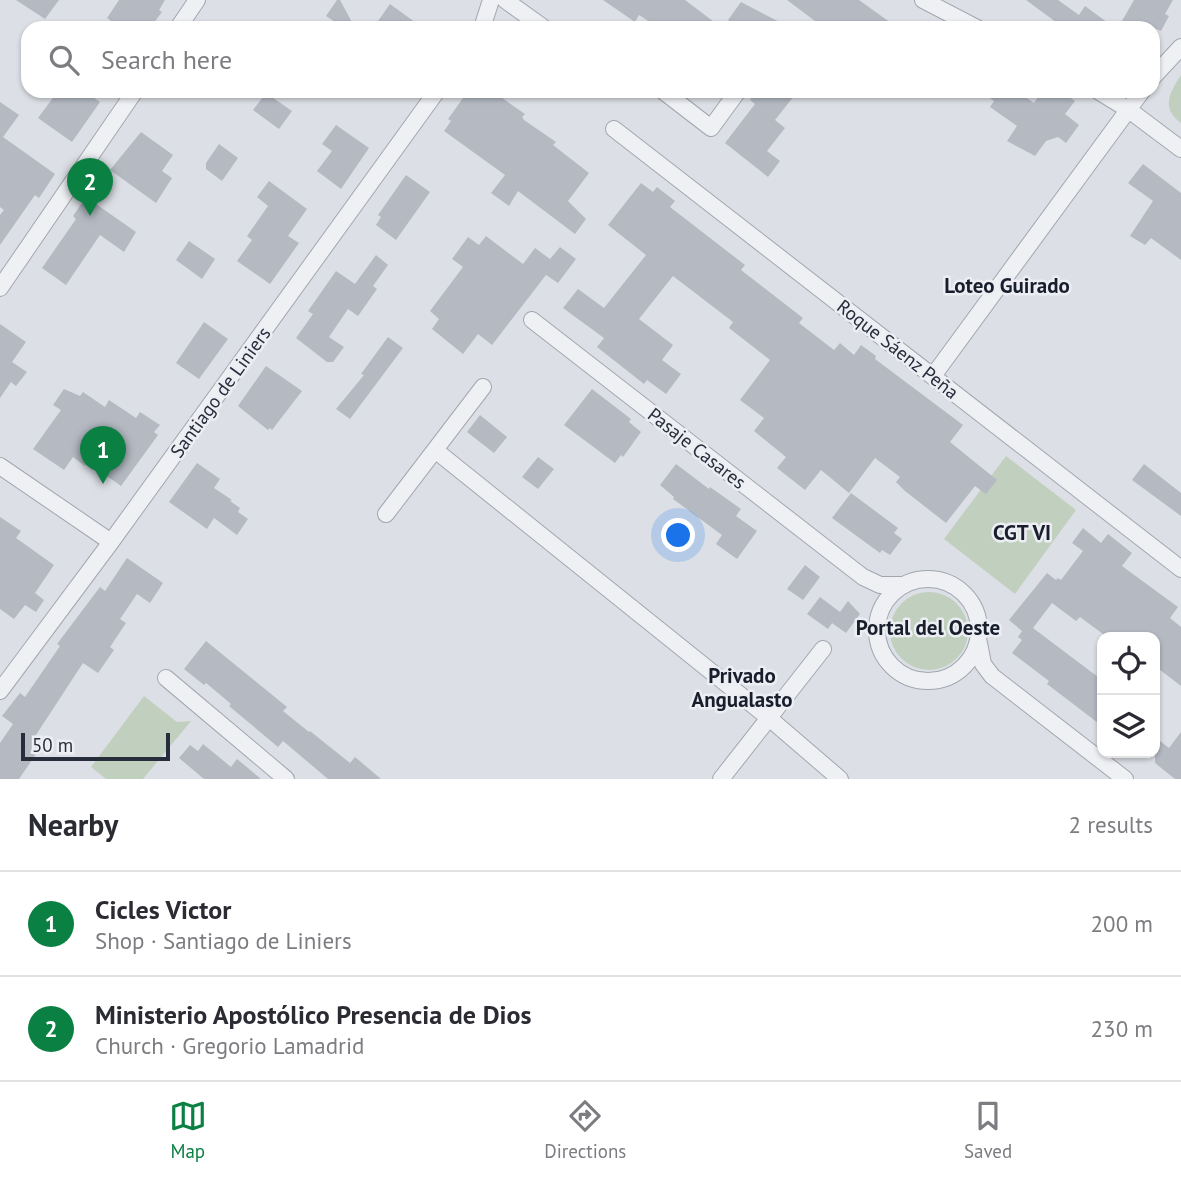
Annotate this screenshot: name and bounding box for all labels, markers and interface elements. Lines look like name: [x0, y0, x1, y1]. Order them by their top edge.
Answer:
search box: [21, 21, 1160, 98]
icon: search: [45, 41, 83, 79]
text: Search here: [101, 43, 232, 76]
pin: 2: [67, 158, 113, 216]
district label: Loteo Guirado: [944, 272, 1070, 299]
street label: Roque Sáenz Peña: [832, 294, 964, 404]
street label: Santiago de Liniers: [165, 322, 275, 462]
street label: Pasaje Casares: [643, 402, 751, 494]
pin: 1: [80, 426, 126, 484]
your location: [661, 518, 695, 552]
district label: CGT VI: [993, 519, 1051, 546]
district label: Portal del Oeste: [856, 614, 1000, 641]
map controls: [1097, 632, 1160, 758]
button: locate: [1097, 632, 1160, 695]
district label: Privado Angualasto: [691, 662, 793, 713]
button: layers: [1097, 695, 1160, 758]
scale bar: [21, 730, 170, 762]
text: 50 m: [32, 733, 73, 757]
text: Nearby: [28, 805, 118, 844]
text: 2 results: [1069, 810, 1153, 839]
text: Cicles Victor: [95, 893, 231, 926]
text: 1: [44, 909, 58, 938]
text: 200 m: [1091, 909, 1153, 938]
text: Shop · Santiago de Liniers: [95, 926, 352, 955]
text: Ministerio Apostólico Presencia de Dios: [95, 998, 531, 1031]
text: 2: [44, 1014, 58, 1043]
text: 230 m: [1091, 1014, 1153, 1043]
text: Church · Gregorio Lamadrid: [95, 1031, 364, 1060]
tab: Map: [169, 1097, 207, 1163]
tab: Directions: [544, 1097, 626, 1163]
tab: Saved: [964, 1097, 1012, 1163]

